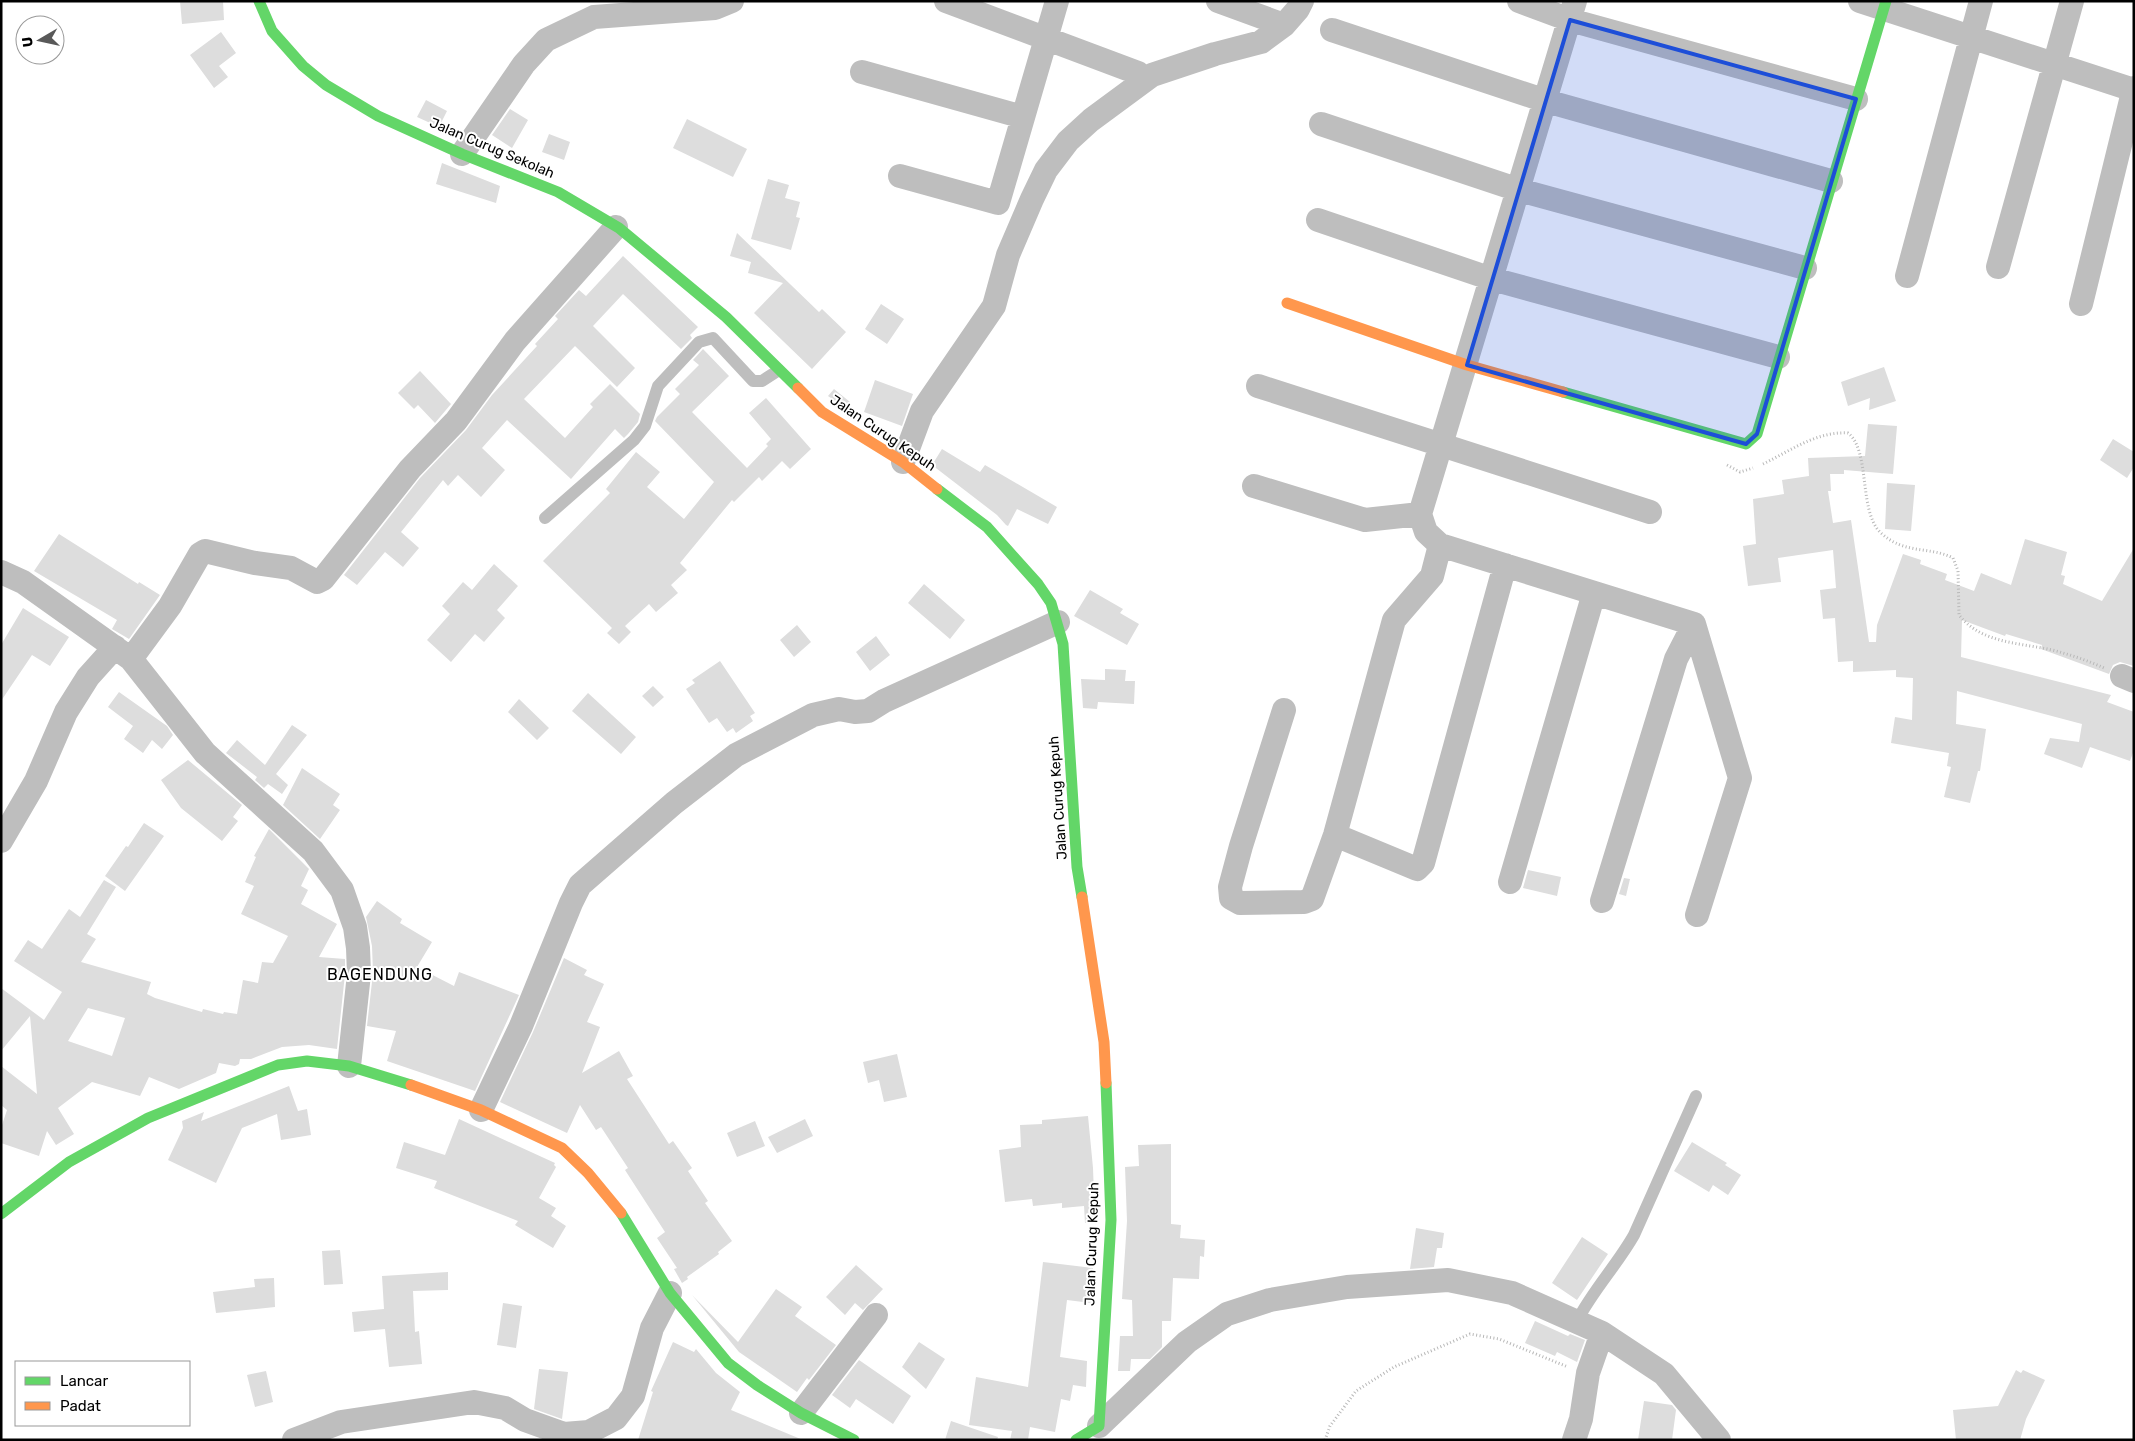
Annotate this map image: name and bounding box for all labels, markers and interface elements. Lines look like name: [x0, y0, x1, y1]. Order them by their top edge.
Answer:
north arrow: [15, 15, 65, 65]
text: U: [18, 36, 37, 48]
street label: Jalan Curug Sekolah: [427, 114, 557, 182]
street label: Jalan Curug Kepuh: [827, 391, 939, 475]
street label: Jalan Curug Kepuh: [1045, 736, 1071, 860]
district label: BAGENDUNG: [327, 965, 433, 984]
street label: Jalan Curug Kepuh: [1081, 1182, 1103, 1306]
legend: [15, 1361, 190, 1426]
text: Lancar: [60, 1372, 108, 1390]
text: Padat: [60, 1397, 101, 1415]

